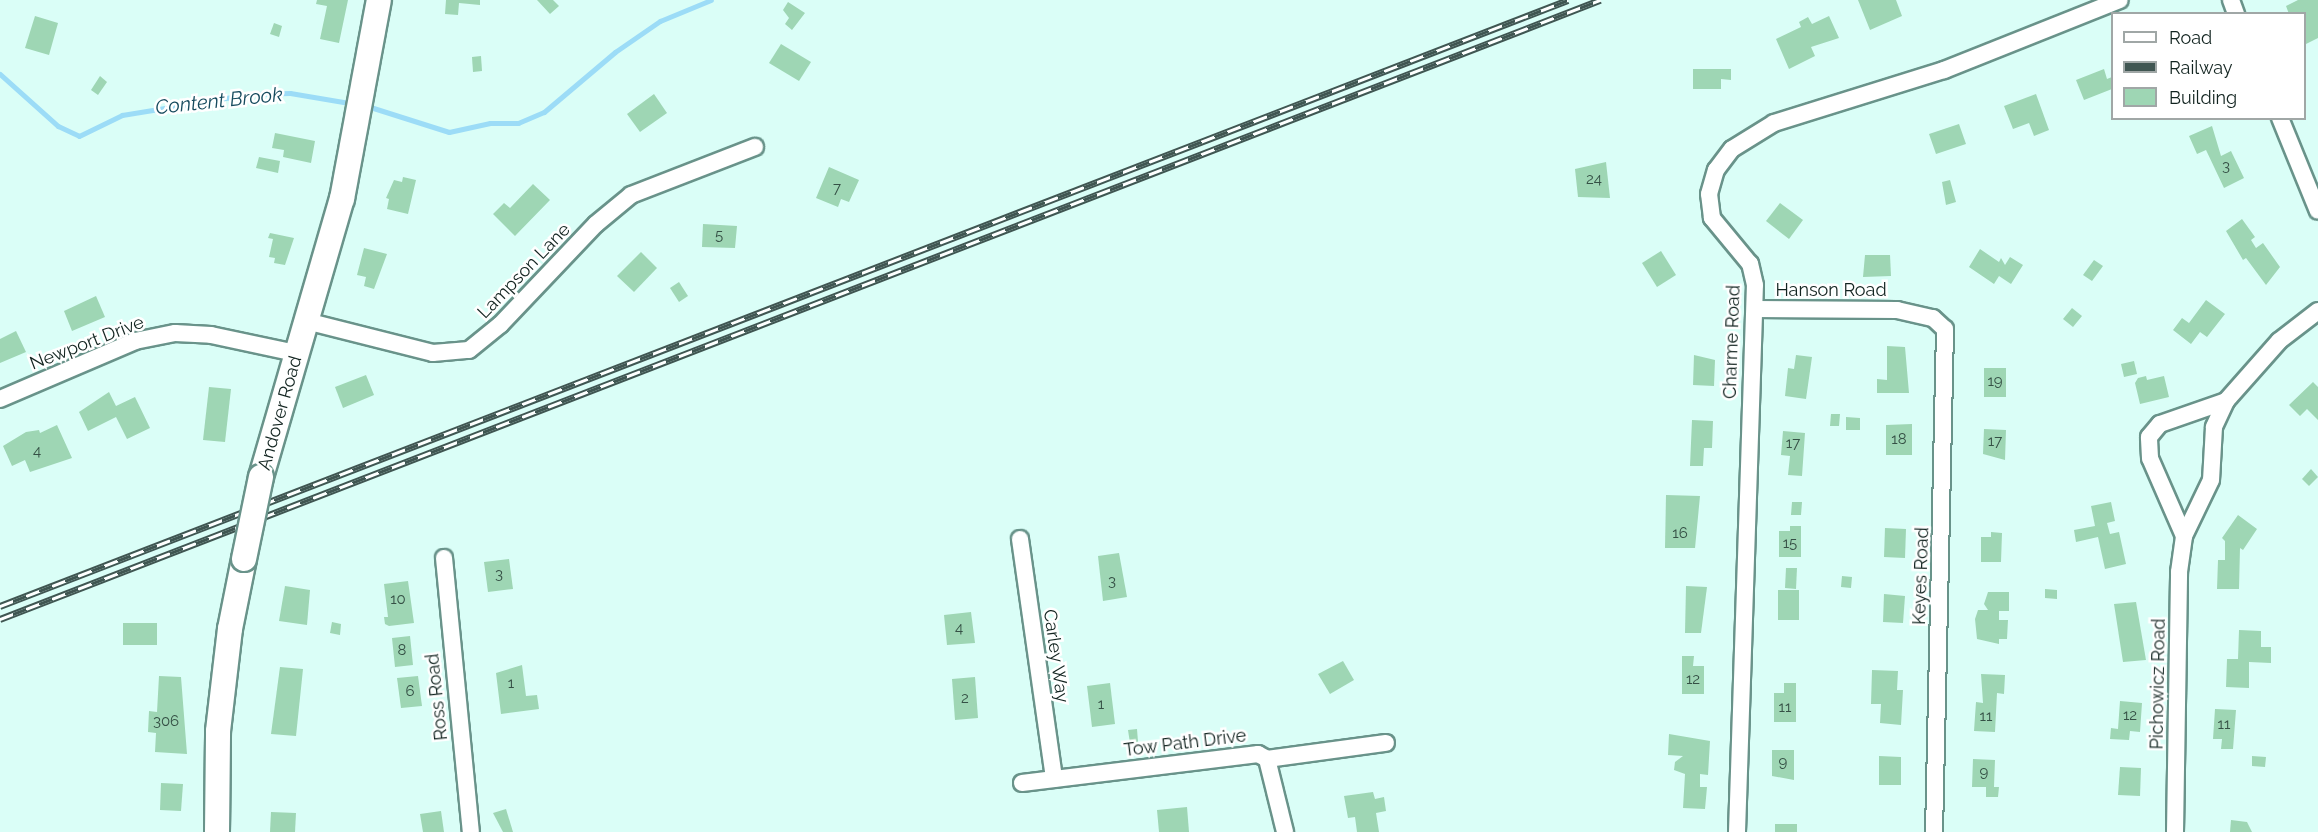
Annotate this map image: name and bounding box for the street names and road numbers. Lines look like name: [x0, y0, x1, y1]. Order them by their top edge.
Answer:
street label: Lampson Lane: [473, 219, 575, 323]
street label: Hanson Road: [1775, 279, 1887, 301]
street label: Charme Road: [1719, 285, 1745, 399]
street label: Newport Drive: [27, 311, 147, 375]
street label: Andover Road: [253, 353, 307, 473]
street label: Keyes Road: [1909, 527, 1933, 625]
street label: Carley Way: [1039, 607, 1073, 705]
street label: Pichowicz Road: [2146, 618, 2170, 750]
street label: Ross Road: [422, 652, 452, 742]
street label: Tow Path Drive: [1122, 725, 1248, 761]

